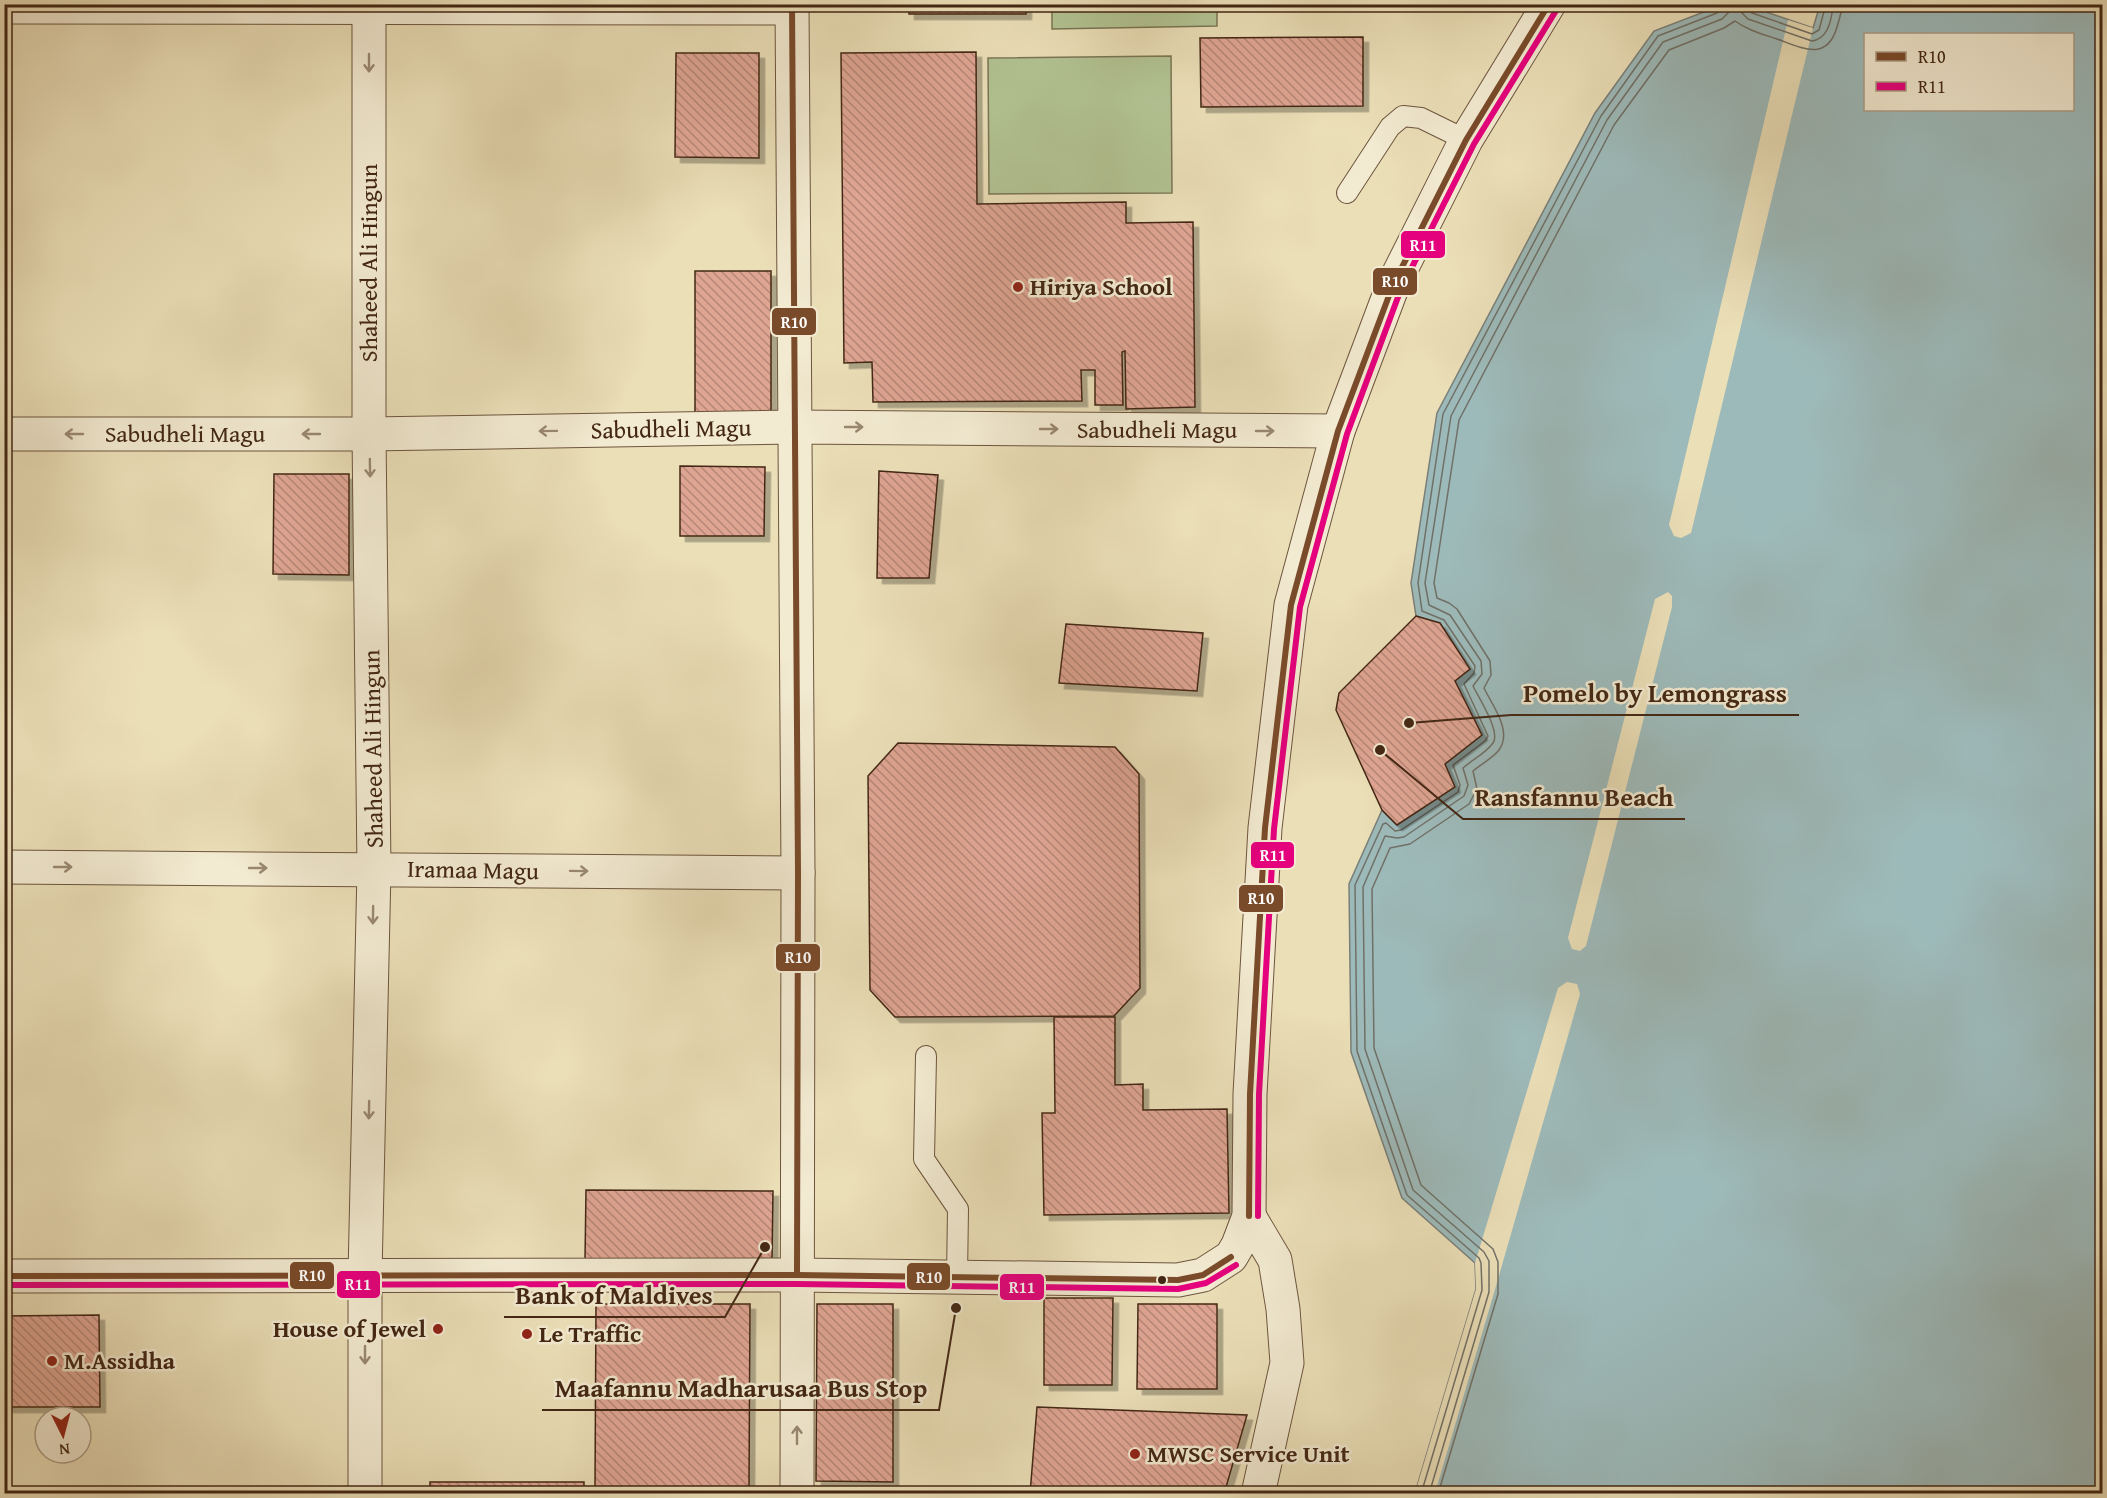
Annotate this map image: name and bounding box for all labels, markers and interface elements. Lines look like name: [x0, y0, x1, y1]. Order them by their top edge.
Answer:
legend: [1864, 33, 2074, 111]
text: R10: [1918, 43, 1946, 70]
one-way arrow: [363, 52, 375, 72]
text: R11: [1918, 73, 1946, 100]
street label: Shaheed Ali Hingun: [351, 163, 386, 362]
line badge: R11: [1400, 230, 1446, 259]
text: R11: [1410, 233, 1436, 257]
line badge: R10: [1372, 267, 1418, 296]
place label: Hiriya School: [1030, 269, 1173, 304]
text: R10: [1382, 269, 1408, 293]
marker: Hiriya School: [1011, 280, 1025, 294]
line badge: R10: [771, 307, 817, 336]
text: R10: [781, 310, 807, 334]
street label: Sabudheli Magu: [590, 410, 752, 447]
street label: Sabudheli Magu: [1077, 412, 1237, 447]
street label: Sabudheli Magu: [105, 416, 265, 451]
one-way arrow: [843, 421, 863, 433]
one-way arrow: [1038, 423, 1058, 435]
one-way arrow: [538, 425, 558, 437]
one-way arrow: [1254, 425, 1274, 437]
one-way arrow: [64, 428, 84, 440]
one-way arrow: [301, 428, 321, 440]
one-way arrow: [364, 457, 376, 477]
street label: Shaheed Ali Hingun: [353, 649, 392, 849]
callout: Pomelo by Lemongrass: [1511, 671, 1799, 715]
text: Pomelo by Lemongrass: [1523, 673, 1787, 712]
callout: Ransfannu Beach: [1463, 775, 1685, 819]
text: Ransfannu Beach: [1475, 777, 1674, 816]
line badge: R11: [1250, 841, 1295, 869]
text: R11: [1260, 843, 1286, 867]
street label: Iramaa Magu: [407, 851, 539, 888]
one-way arrow: [52, 861, 72, 873]
one-way arrow: [247, 862, 267, 874]
one-way arrow: [568, 865, 588, 877]
line badge: R10: [1238, 884, 1284, 913]
text: R10: [1248, 886, 1274, 910]
one-way arrow: [367, 904, 379, 924]
line badge: R10: [775, 943, 821, 972]
text: R10: [785, 945, 811, 969]
one-way arrow: [363, 1099, 375, 1119]
line badge: R10: [289, 1261, 335, 1290]
line badge: R10: [906, 1262, 951, 1291]
text: R10: [299, 1263, 325, 1287]
text: R10: [916, 1265, 942, 1289]
line badge: R11: [336, 1270, 381, 1299]
text: R11: [345, 1272, 371, 1296]
callout: Bank of Maldives: [504, 1273, 725, 1317]
line badge: R11: [999, 1273, 1045, 1301]
unlabelled marker: [1156, 1274, 1168, 1286]
text: Bank of Maldives: [515, 1275, 713, 1314]
text: R11: [1009, 1275, 1035, 1299]
place label: House of Jewel: [273, 1311, 427, 1346]
place label: Le Traffic: [539, 1316, 641, 1351]
marker: House of Jewel: [431, 1322, 445, 1336]
marker: Le Traffic: [520, 1327, 534, 1341]
place label: M.Assidha: [64, 1343, 176, 1378]
one-way arrow: [359, 1344, 371, 1364]
marker: M.Assidha: [45, 1354, 59, 1368]
callout: Maafannu Madharusaa Bus Stop: [542, 1366, 939, 1410]
text: Maafannu Madharusaa Bus Stop: [555, 1368, 927, 1407]
north arrow: [33, 1405, 93, 1465]
one-way arrow: [791, 1426, 803, 1446]
place label: MWSC Service Unit: [1147, 1436, 1350, 1471]
text: N: [58, 1437, 71, 1462]
marker: MWSC Service Unit: [1128, 1447, 1142, 1461]

